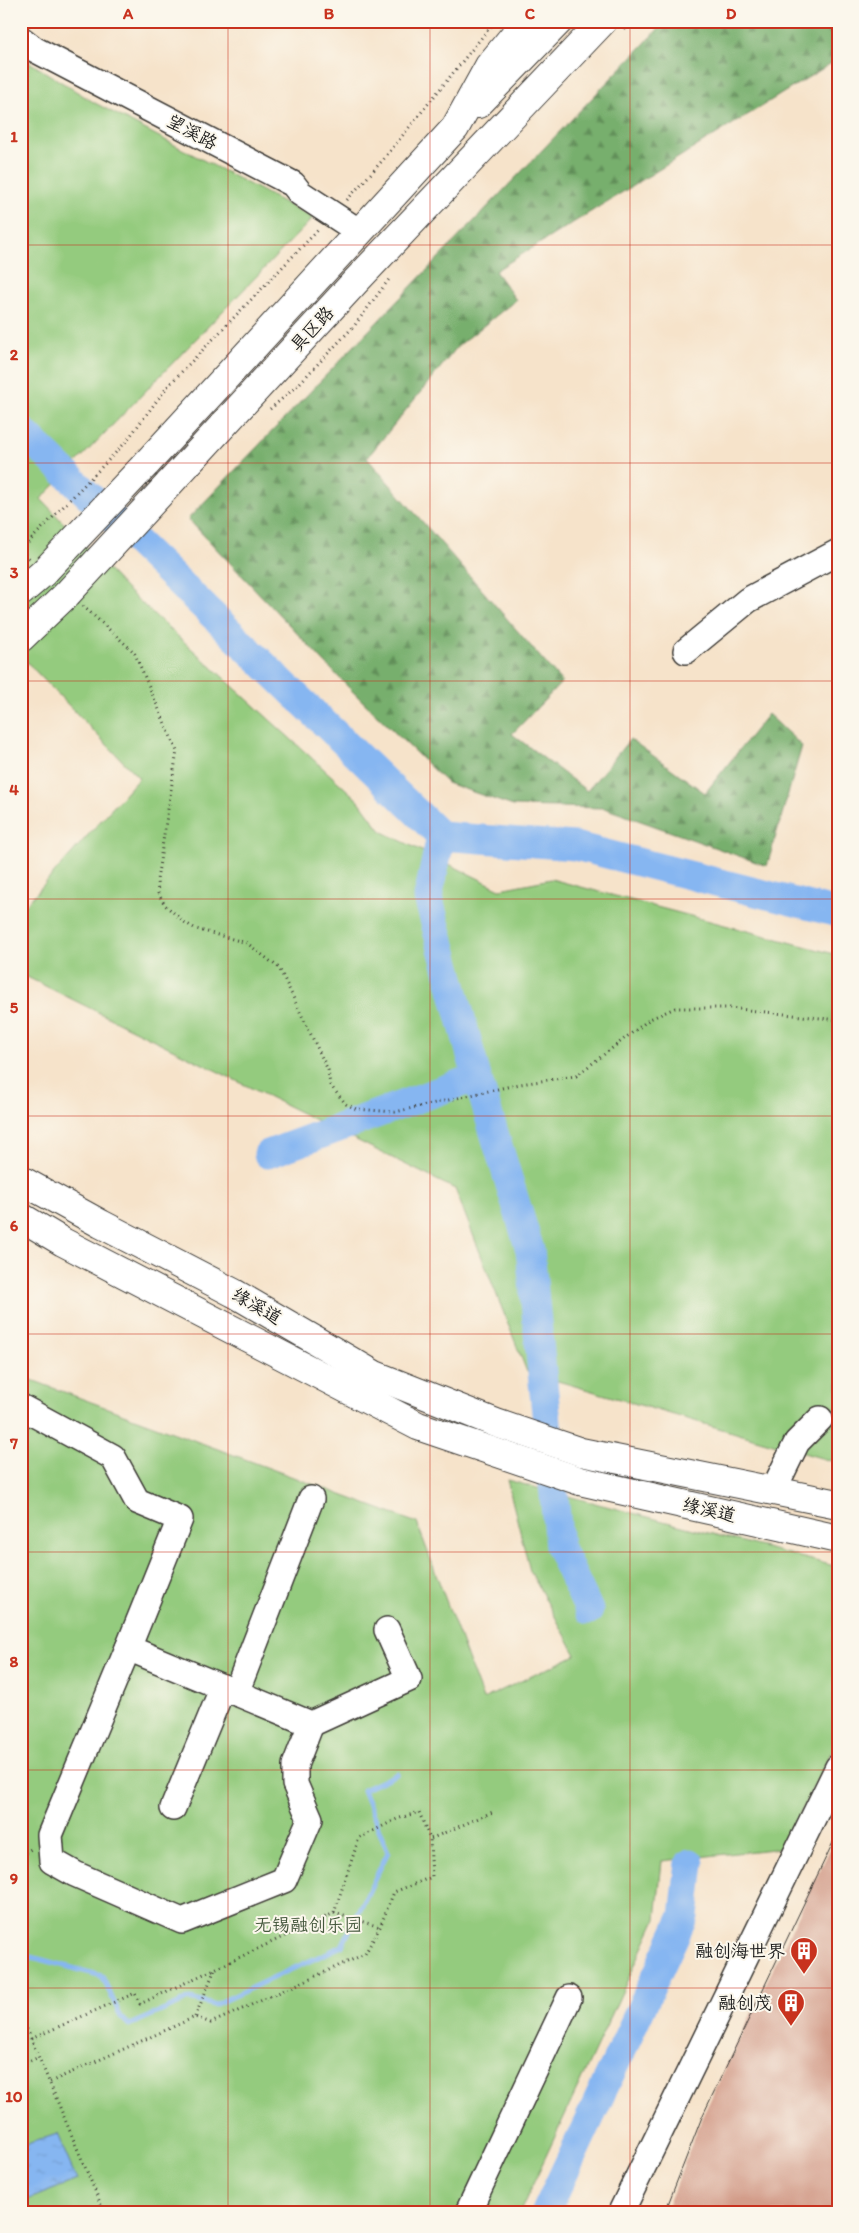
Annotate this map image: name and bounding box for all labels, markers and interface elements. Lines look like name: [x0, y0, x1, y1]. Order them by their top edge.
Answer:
text: A: [122, 4, 134, 23]
text: B: [324, 4, 335, 23]
text: C: [525, 4, 536, 23]
text: D: [726, 4, 737, 23]
street label: 望溪路: [163, 110, 221, 154]
text: 1: [10, 127, 18, 146]
street label: 具区路: [286, 302, 338, 356]
text: 2: [10, 345, 19, 364]
text: 3: [10, 563, 19, 582]
text: 4: [9, 780, 19, 799]
text: 5: [10, 998, 19, 1017]
text: 6: [10, 1216, 19, 1235]
street label: 缘溪道: [228, 1283, 286, 1329]
text: 7: [9, 1434, 18, 1453]
street label: 缘溪道: [680, 1493, 738, 1527]
text: 8: [10, 1652, 19, 1671]
text: 9: [10, 1869, 18, 1888]
park label: 无锡融创乐园: [254, 1914, 362, 1936]
building icon: 融创海世界: [789, 1936, 819, 1975]
place label: 融创海世界: [695, 1940, 785, 1962]
building icon: 融创茂: [776, 1988, 806, 2027]
place label: 融创茂: [718, 1992, 772, 2014]
text: 10: [5, 2087, 23, 2106]

